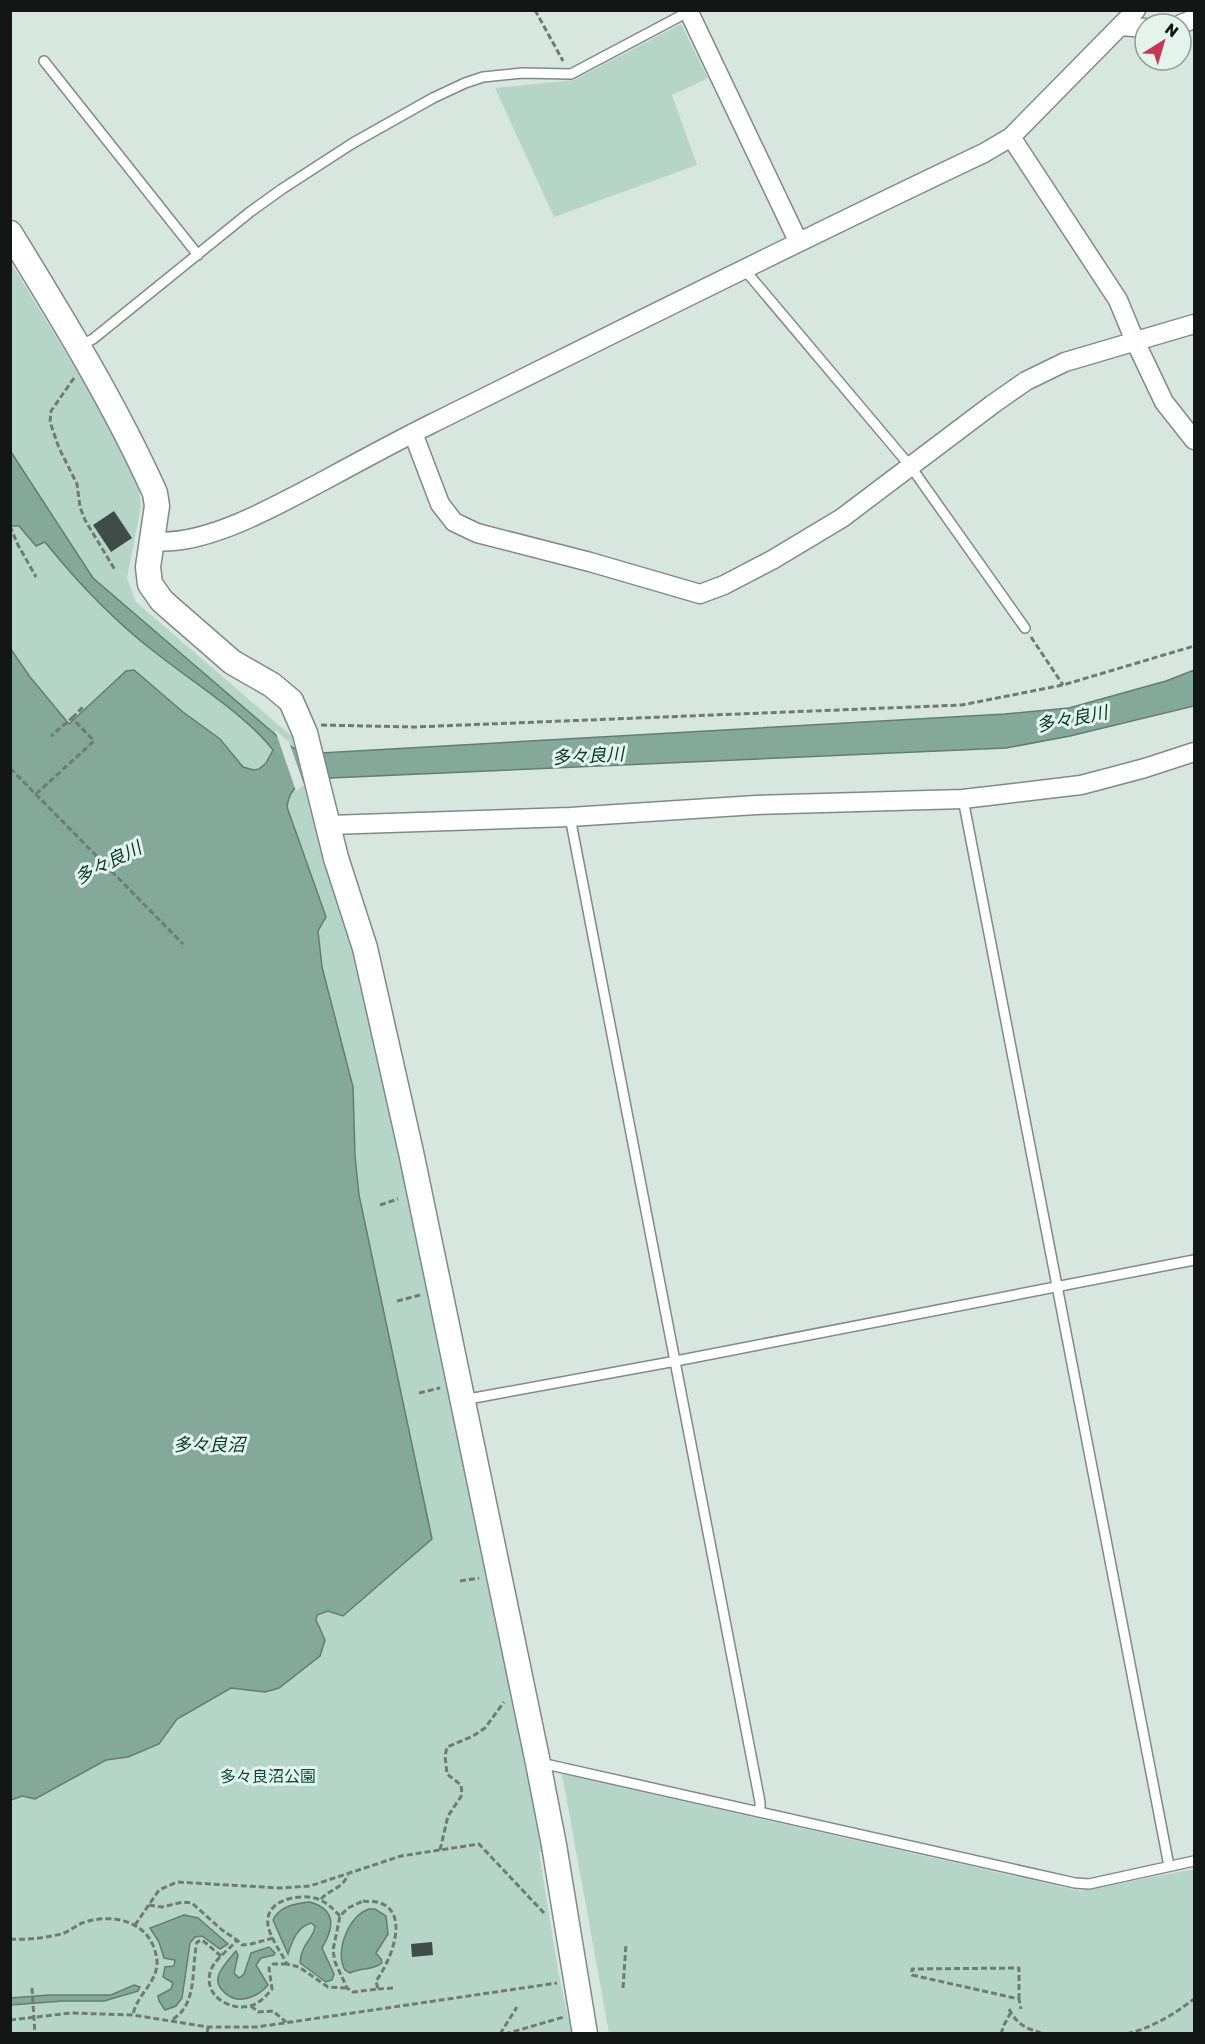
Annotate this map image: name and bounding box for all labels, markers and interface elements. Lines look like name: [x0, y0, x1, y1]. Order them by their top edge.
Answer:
north arrow: [1133, 12, 1193, 72]
text: N: [1161, 19, 1182, 41]
water label: 多々良川: [1035, 701, 1111, 737]
water label: 多々良川: [551, 743, 627, 769]
water label: 多々良川: [71, 836, 147, 889]
water label: 多々良沼: [173, 1434, 248, 1456]
park label: 多々良沼公園: [220, 1767, 316, 1786]

